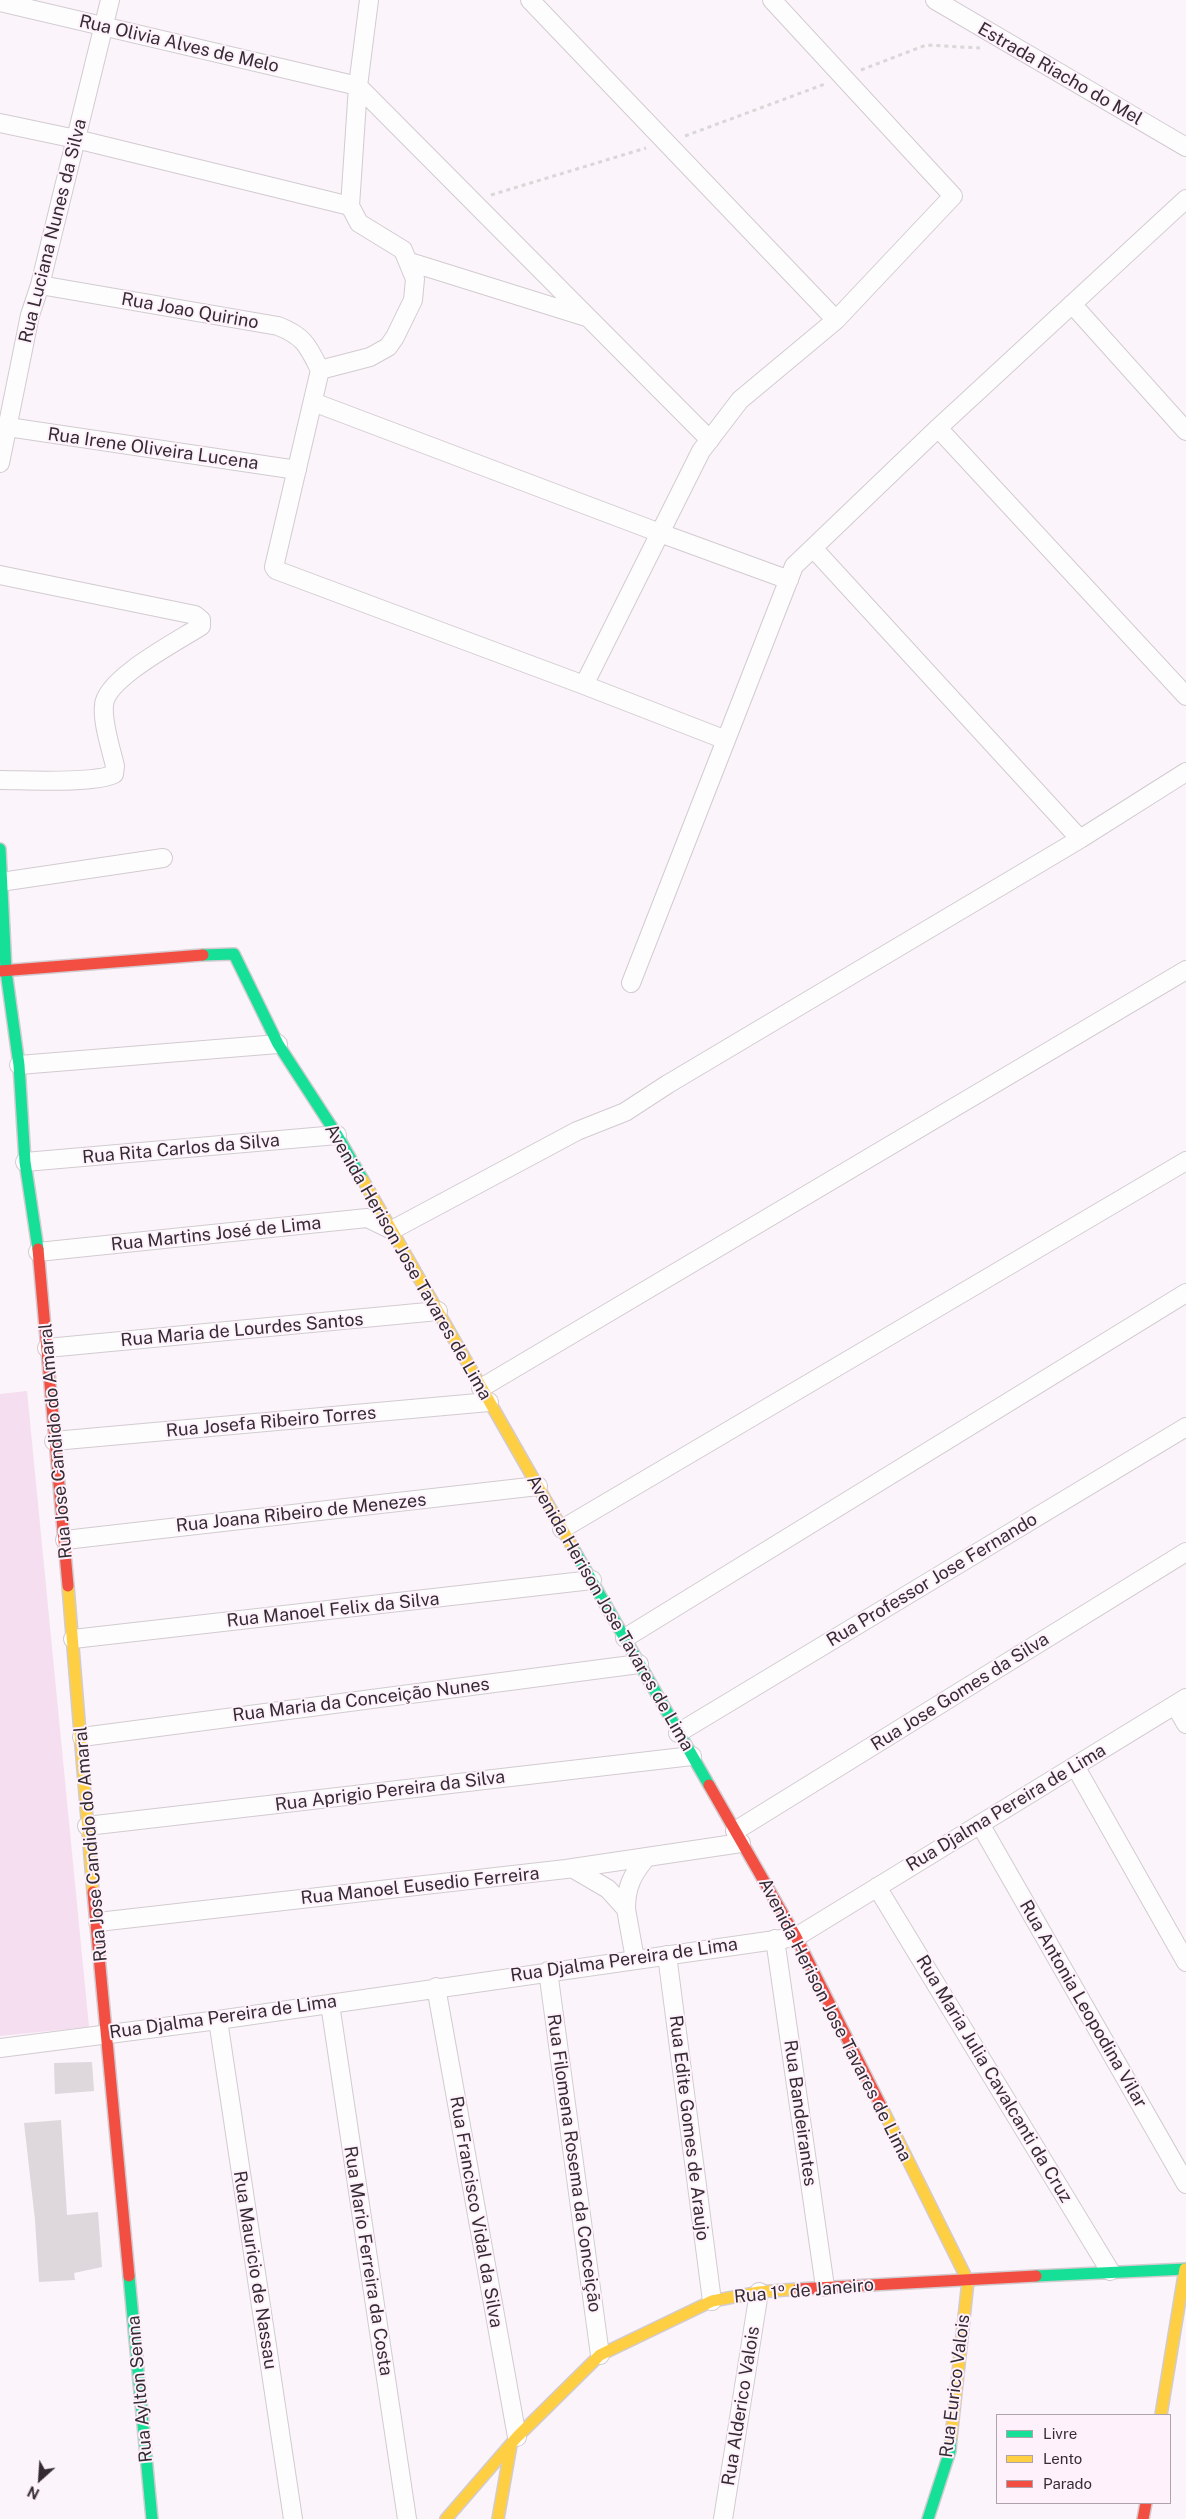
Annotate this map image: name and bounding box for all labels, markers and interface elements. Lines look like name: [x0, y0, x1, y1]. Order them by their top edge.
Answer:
street label: Rua Olivia Alves de Melo: [77, 10, 281, 78]
street label: Estrada Riacho do Mel: [974, 18, 1146, 130]
street label: Rua Luciana Nunes da Silva: [15, 117, 91, 345]
street label: Rua Joao Quirino: [120, 288, 260, 334]
street label: Rua Irene Oliveira Lucena: [46, 424, 260, 474]
street label: Avenida Herison Jose Tavares de Lima: [320, 1120, 496, 1404]
street label: Rua Rita Carlos da Silva: [81, 1130, 281, 1168]
street label: Rua Martins José de Lima: [110, 1212, 322, 1256]
street label: Rua Maria de Lourdes Santos: [120, 1309, 364, 1351]
street label: Rua Jose Candido do Amaral: [35, 1322, 77, 1560]
street label: Rua Josefa Ribeiro Torres: [165, 1402, 377, 1442]
street label: Avenida Herison Jose Tavares de Lima: [522, 1471, 698, 1755]
street label: Rua Joana Ribeiro de Menezes: [175, 1489, 427, 1537]
street label: Rua Professor Jose Fernando: [823, 1508, 1041, 1652]
street label: Rua Manoel Felix da Silva: [226, 1588, 440, 1632]
street label: Rua Jose Gomes da Silva: [867, 1628, 1053, 1756]
street label: Rua Maria da Conceição Nunes: [231, 1674, 491, 1726]
street label: Rua Jose Candido do Amaral: [70, 1725, 112, 1963]
street label: Rua Djalma Pereira de Lima: [902, 1740, 1110, 1876]
street label: Rua Aprigio Pereira da Silva: [274, 1766, 506, 1816]
street label: Rua Manoel Eusedio Ferreira: [300, 1863, 540, 1909]
street label: Avenida Herison Jose Tavares de Lima: [754, 1875, 916, 2165]
street label: Rua Antonia Leopodina Vilar: [1015, 1896, 1151, 2112]
street label: Rua Djalma Pereira de Lima: [509, 1933, 739, 1987]
street label: Rua Maria Julia Cavalcanti da Cruz: [911, 1951, 1077, 2207]
street label: Rua Djalma Pereira de Lima: [108, 1990, 338, 2044]
street label: Rua Filomena Rosema da Conceição: [542, 2012, 606, 2314]
street label: Rua Edite Gomes de Araujo: [664, 2014, 714, 2242]
street label: Rua Bandeirantes: [779, 2039, 821, 2187]
street label: Rua Francisco Vidal da Silva: [445, 2095, 507, 2329]
street label: Rua Mario Ferreira da Costa: [339, 2145, 397, 2377]
street label: Rua Mauricio de Nassau: [229, 2169, 281, 2371]
street label: Rua 1º de Janeiro: [733, 2274, 875, 2308]
street label: Rua Eurico Valois: [935, 2313, 975, 2459]
street label: Rua Aylton Senna: [123, 2315, 157, 2463]
street label: Rua Alderico Valois: [718, 2325, 764, 2487]
legend: [996, 2414, 1171, 2504]
text: Livre: [1043, 2425, 1077, 2442]
text: Lento: [1043, 2450, 1082, 2467]
north arrow: [15, 2454, 65, 2504]
text: Parado: [1043, 2475, 1092, 2492]
text: N: [25, 2483, 42, 2502]

